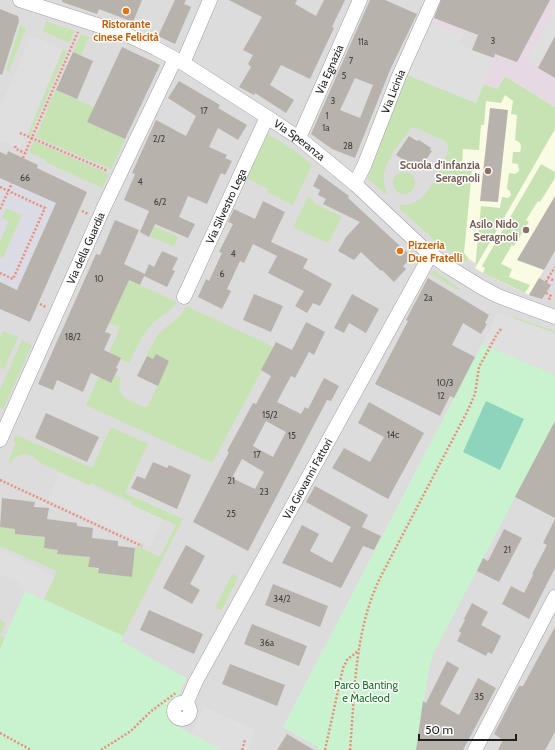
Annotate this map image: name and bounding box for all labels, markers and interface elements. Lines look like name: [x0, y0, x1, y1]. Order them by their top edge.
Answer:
marker: Ristorante cinese Felicità: [121, 6, 131, 16]
place label: Ristorante cinese Felicità: [93, 17, 159, 44]
house number: 3: [491, 35, 496, 46]
house number: 11a: [358, 36, 369, 47]
street label: Via Egnazia: [312, 42, 347, 96]
house number: 7: [349, 55, 354, 66]
street label: Via Licinia: [378, 67, 408, 116]
house number: 5: [342, 70, 347, 81]
house number: 3: [331, 95, 336, 106]
house number: 17: [200, 105, 208, 116]
house number: 1: [326, 110, 329, 121]
street label: Via Speranza: [271, 116, 329, 164]
house number: 1a: [322, 122, 330, 133]
house number: 2/2: [153, 133, 165, 144]
house number: 28: [343, 140, 353, 151]
place label: Scuola d'infanzia Seragnoli: [400, 158, 481, 185]
street label: Via Silvestro Lega: [202, 166, 250, 246]
marker: Scuola d'infanzia Seragnoli: [483, 166, 493, 176]
house number: 66: [20, 172, 30, 183]
house number: 4: [137, 176, 143, 187]
house number: 6/2: [154, 196, 167, 207]
street label: Via della Guardia: [63, 209, 108, 286]
place label: Asilo Nido Seragnoli: [469, 217, 518, 244]
marker: Asilo Nido Seragnoli: [521, 225, 531, 235]
place label: Pizzeria Due Fratelli: [408, 238, 462, 265]
marker: Pizzeria Due Fratelli: [395, 246, 405, 256]
house number: 4: [230, 248, 236, 259]
house number: 6: [219, 268, 225, 279]
house number: 10: [94, 273, 104, 284]
house number: 2a: [423, 292, 433, 303]
house number: 18/2: [65, 331, 81, 342]
house number: 10/3: [437, 377, 454, 388]
house number: 12: [437, 390, 445, 401]
house number: 15/2: [262, 409, 278, 420]
house number: 14c: [387, 429, 399, 440]
house number: 15: [288, 430, 296, 441]
street label: Via Giovanni Fattori: [279, 436, 335, 522]
house number: 17: [253, 449, 261, 460]
house number: 21: [227, 475, 235, 486]
house number: 23: [259, 486, 269, 497]
house number: 25: [226, 508, 236, 519]
house number: 21: [503, 544, 511, 555]
house number: 34/2: [273, 593, 291, 604]
house number: 36a: [260, 637, 275, 648]
park label: Parco Banting e Macleod: [334, 678, 398, 705]
house number: 35: [474, 691, 484, 702]
scale bar: [419, 716, 516, 742]
text: 50 m: [425, 722, 453, 737]

